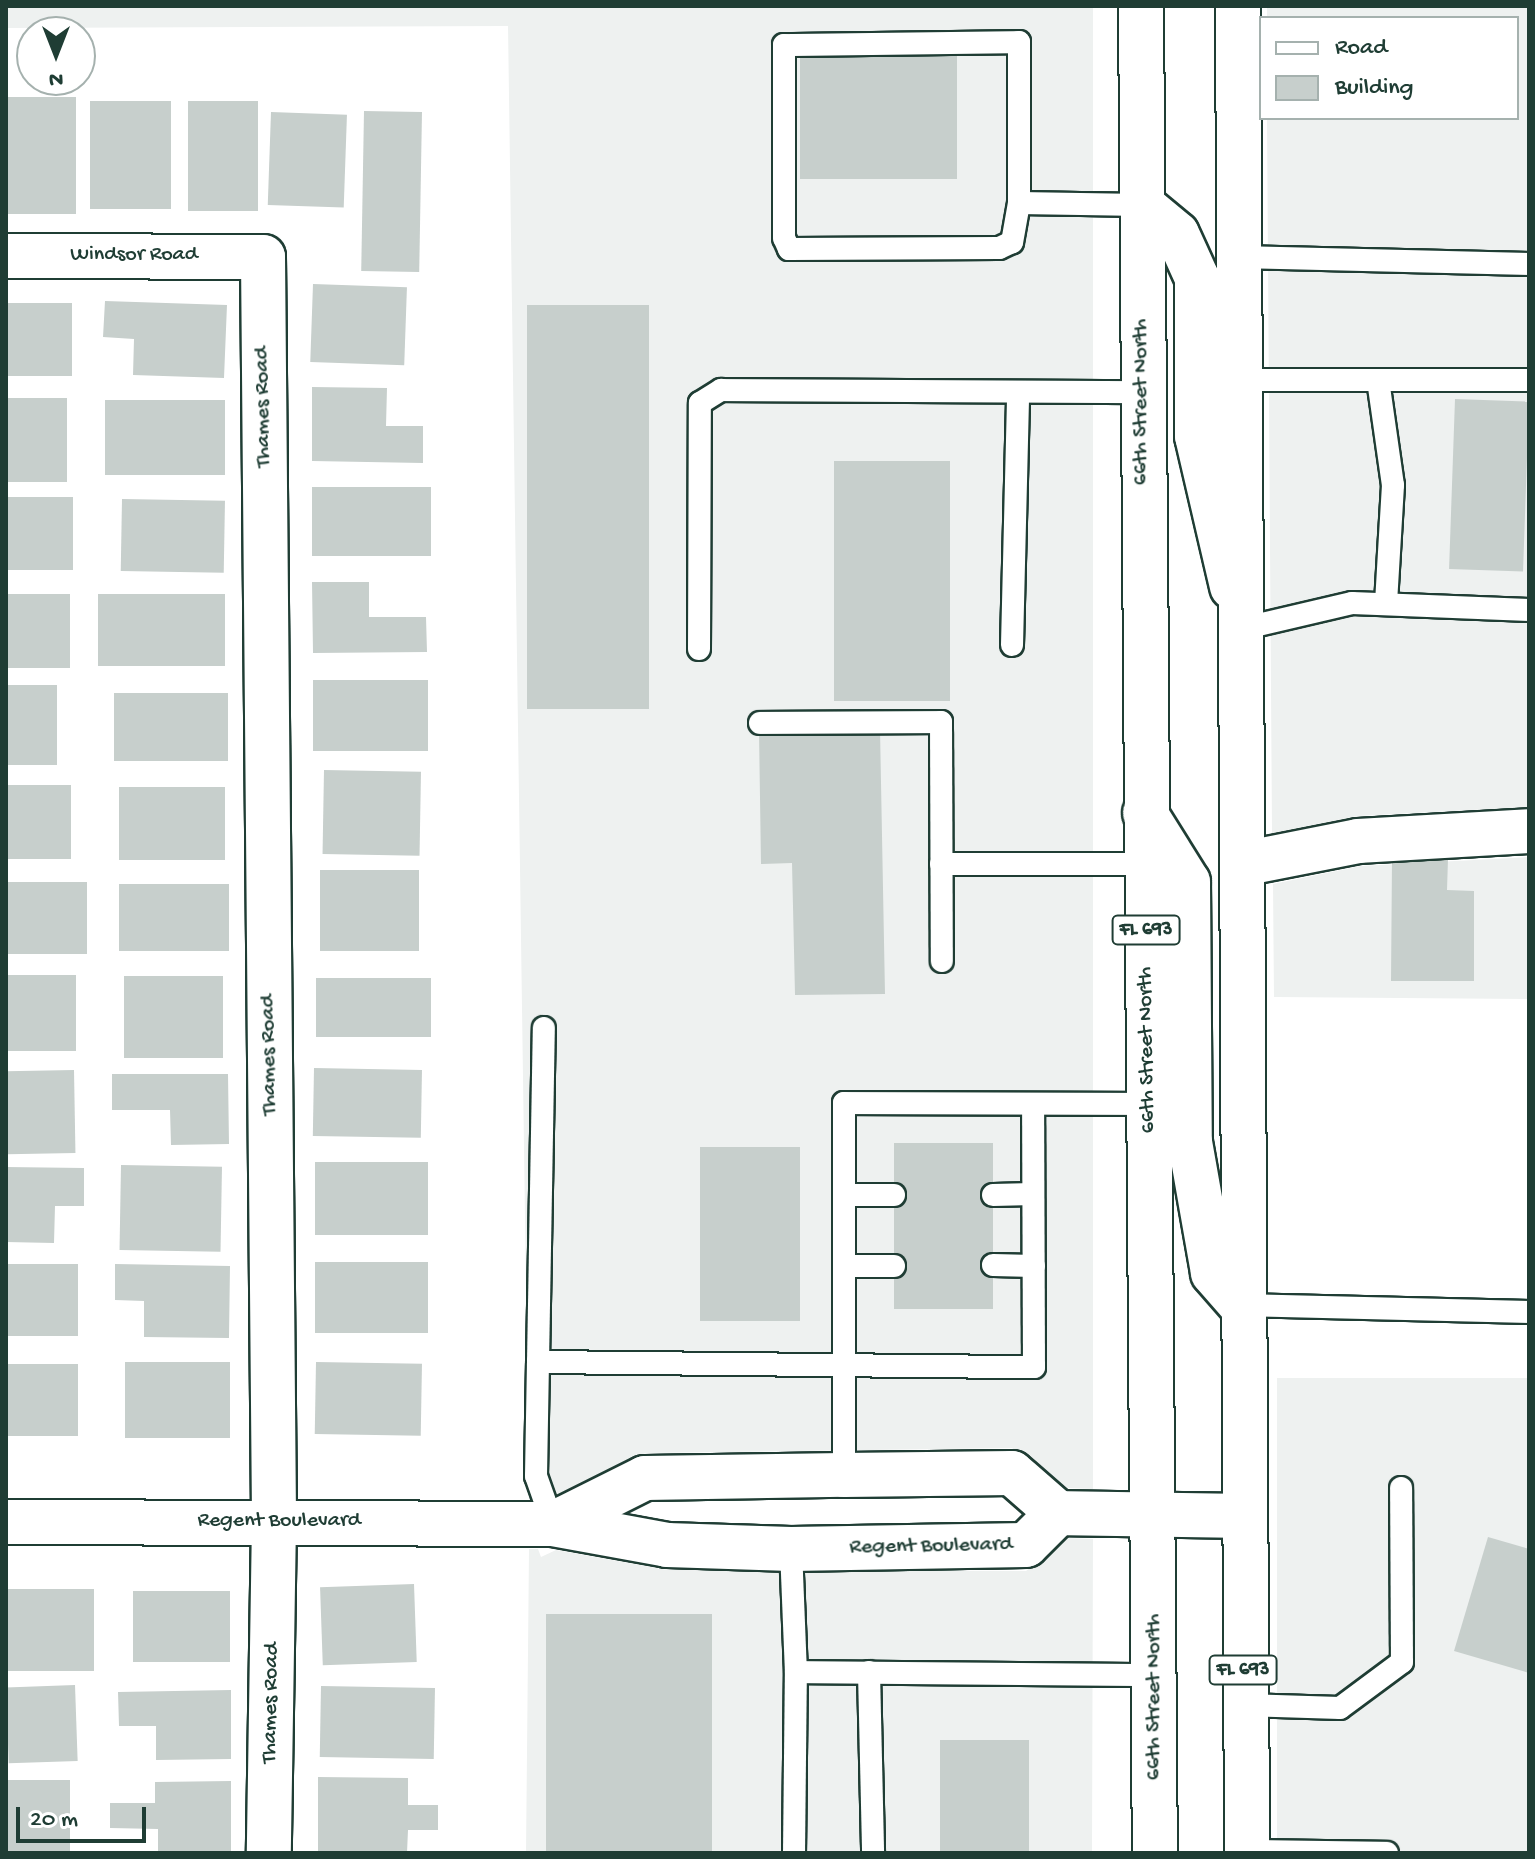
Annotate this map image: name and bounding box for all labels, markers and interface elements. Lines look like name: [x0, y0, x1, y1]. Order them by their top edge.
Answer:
north arrow: [16, 16, 96, 96]
legend: [1259, 16, 1519, 120]
text: Road: [1335, 34, 1387, 63]
text: N: [49, 65, 63, 91]
text: Building: [1335, 74, 1413, 103]
street label: Windsor Road: [70, 243, 198, 269]
street label: 66th Street North: [1129, 319, 1155, 485]
street label: Thames Road: [250, 346, 278, 468]
road number: FL 693: [1110, 914, 1182, 946]
street label: 66th Street North: [1133, 967, 1163, 1133]
street label: Thames Road: [256, 994, 284, 1116]
street label: Regent Boulevard: [197, 1509, 361, 1535]
street label: Regent Boulevard: [849, 1532, 1013, 1562]
street label: 66th Street North: [1142, 1614, 1168, 1780]
street label: Thames Road: [258, 1642, 286, 1764]
road number: FL 693: [1207, 1654, 1279, 1686]
scale bar: [20, 1791, 150, 1841]
text: 20 m: [30, 1806, 78, 1835]

